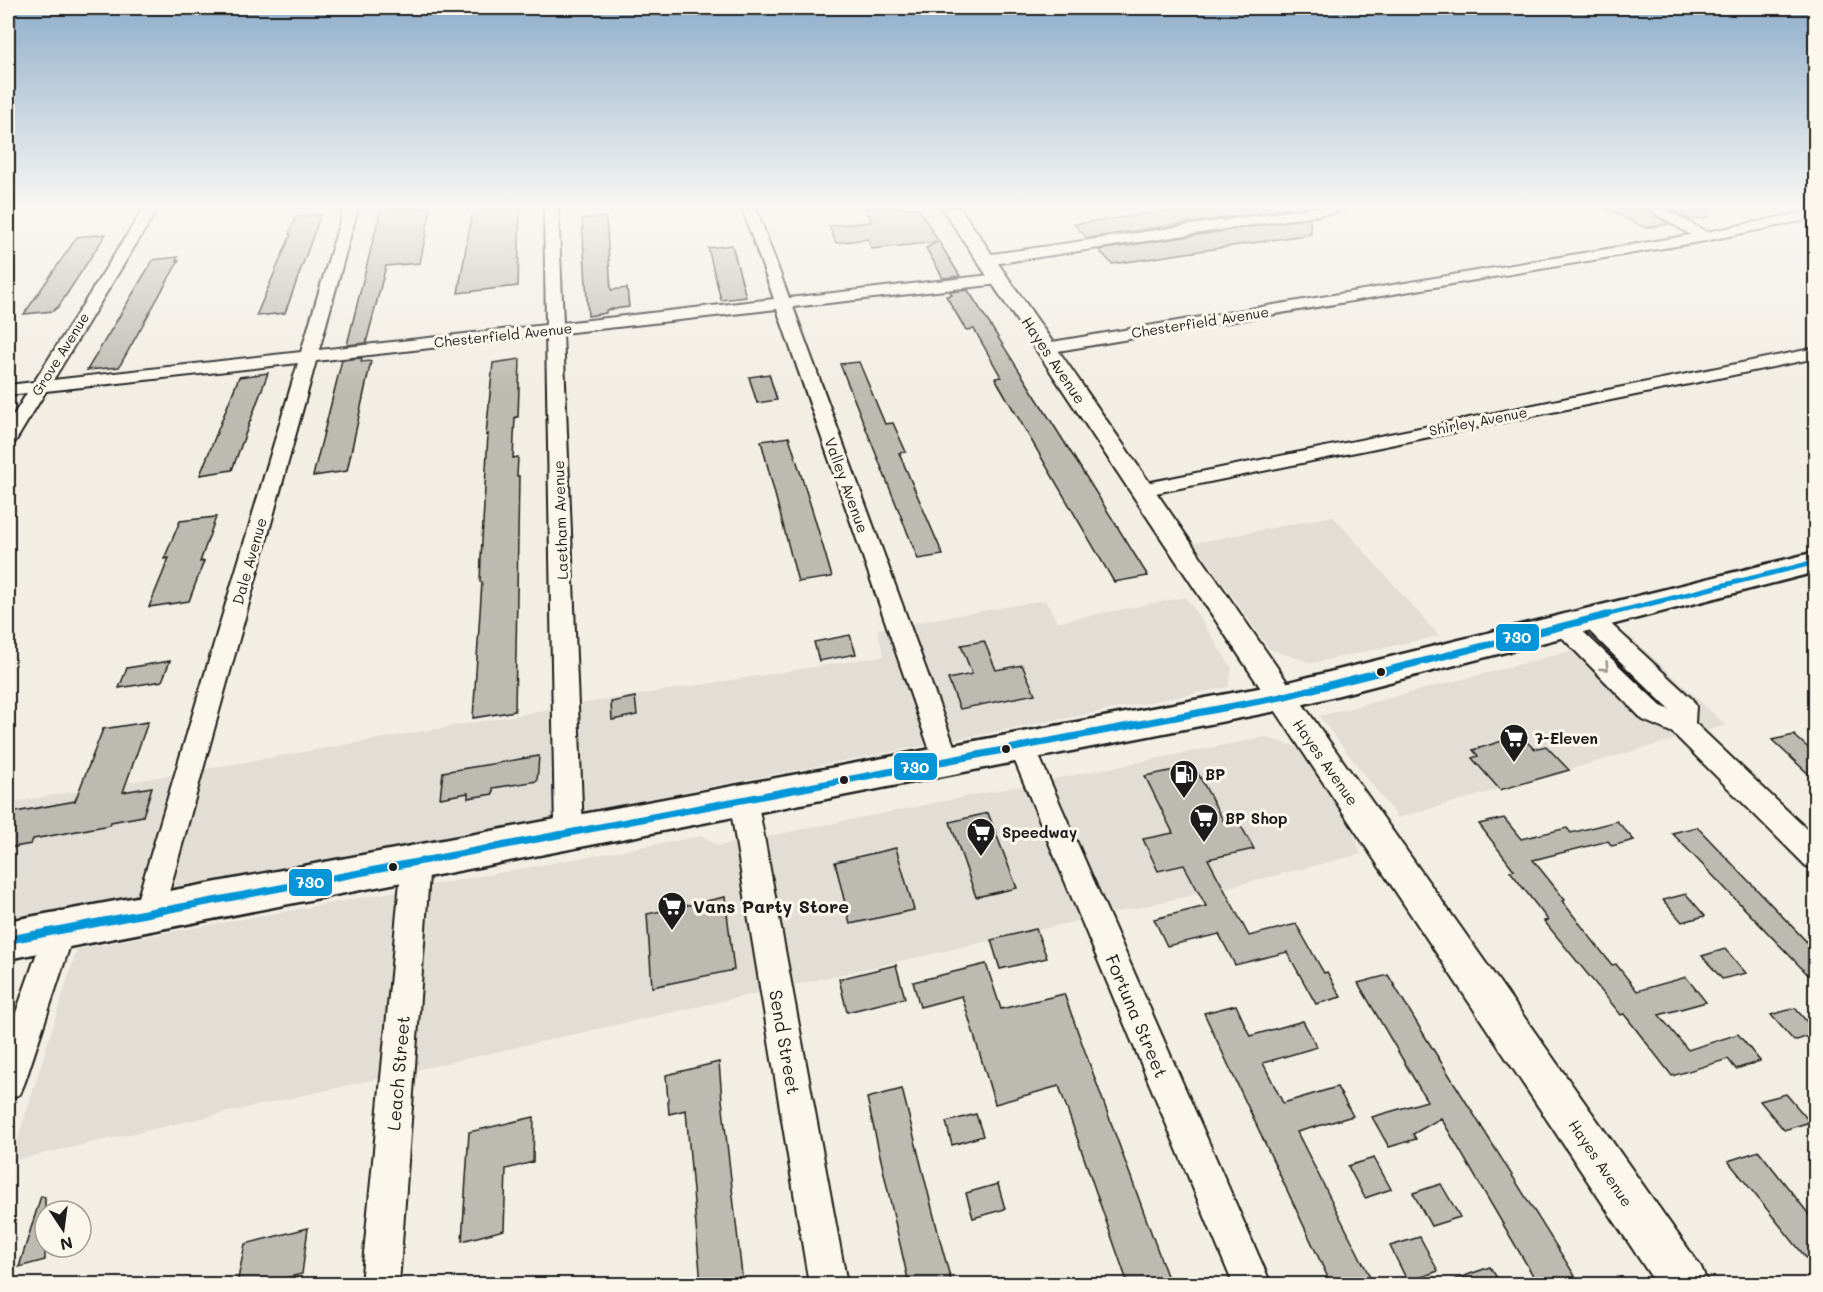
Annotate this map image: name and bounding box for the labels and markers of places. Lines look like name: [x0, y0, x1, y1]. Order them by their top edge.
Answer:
unlabelled marker: [1375, 666, 1387, 678]
supermarket icon: 7-Eleven: [1498, 722, 1530, 764]
place label: 7-Eleven: [1535, 728, 1598, 748]
unlabelled marker: [1000, 743, 1012, 755]
fuel station icon: BP: [1168, 758, 1200, 800]
place label: BP: [1205, 764, 1225, 784]
unlabelled marker: [838, 774, 850, 786]
supermarket icon: BP Shop: [1188, 802, 1220, 844]
place label: BP Shop: [1225, 808, 1287, 828]
supermarket icon: Speedway: [965, 816, 997, 858]
place label: Speedway: [1002, 822, 1077, 842]
unlabelled marker: [387, 861, 399, 873]
supermarket icon: Vans Party Store: [656, 890, 688, 932]
place label: Vans Party Store: [693, 894, 849, 918]

